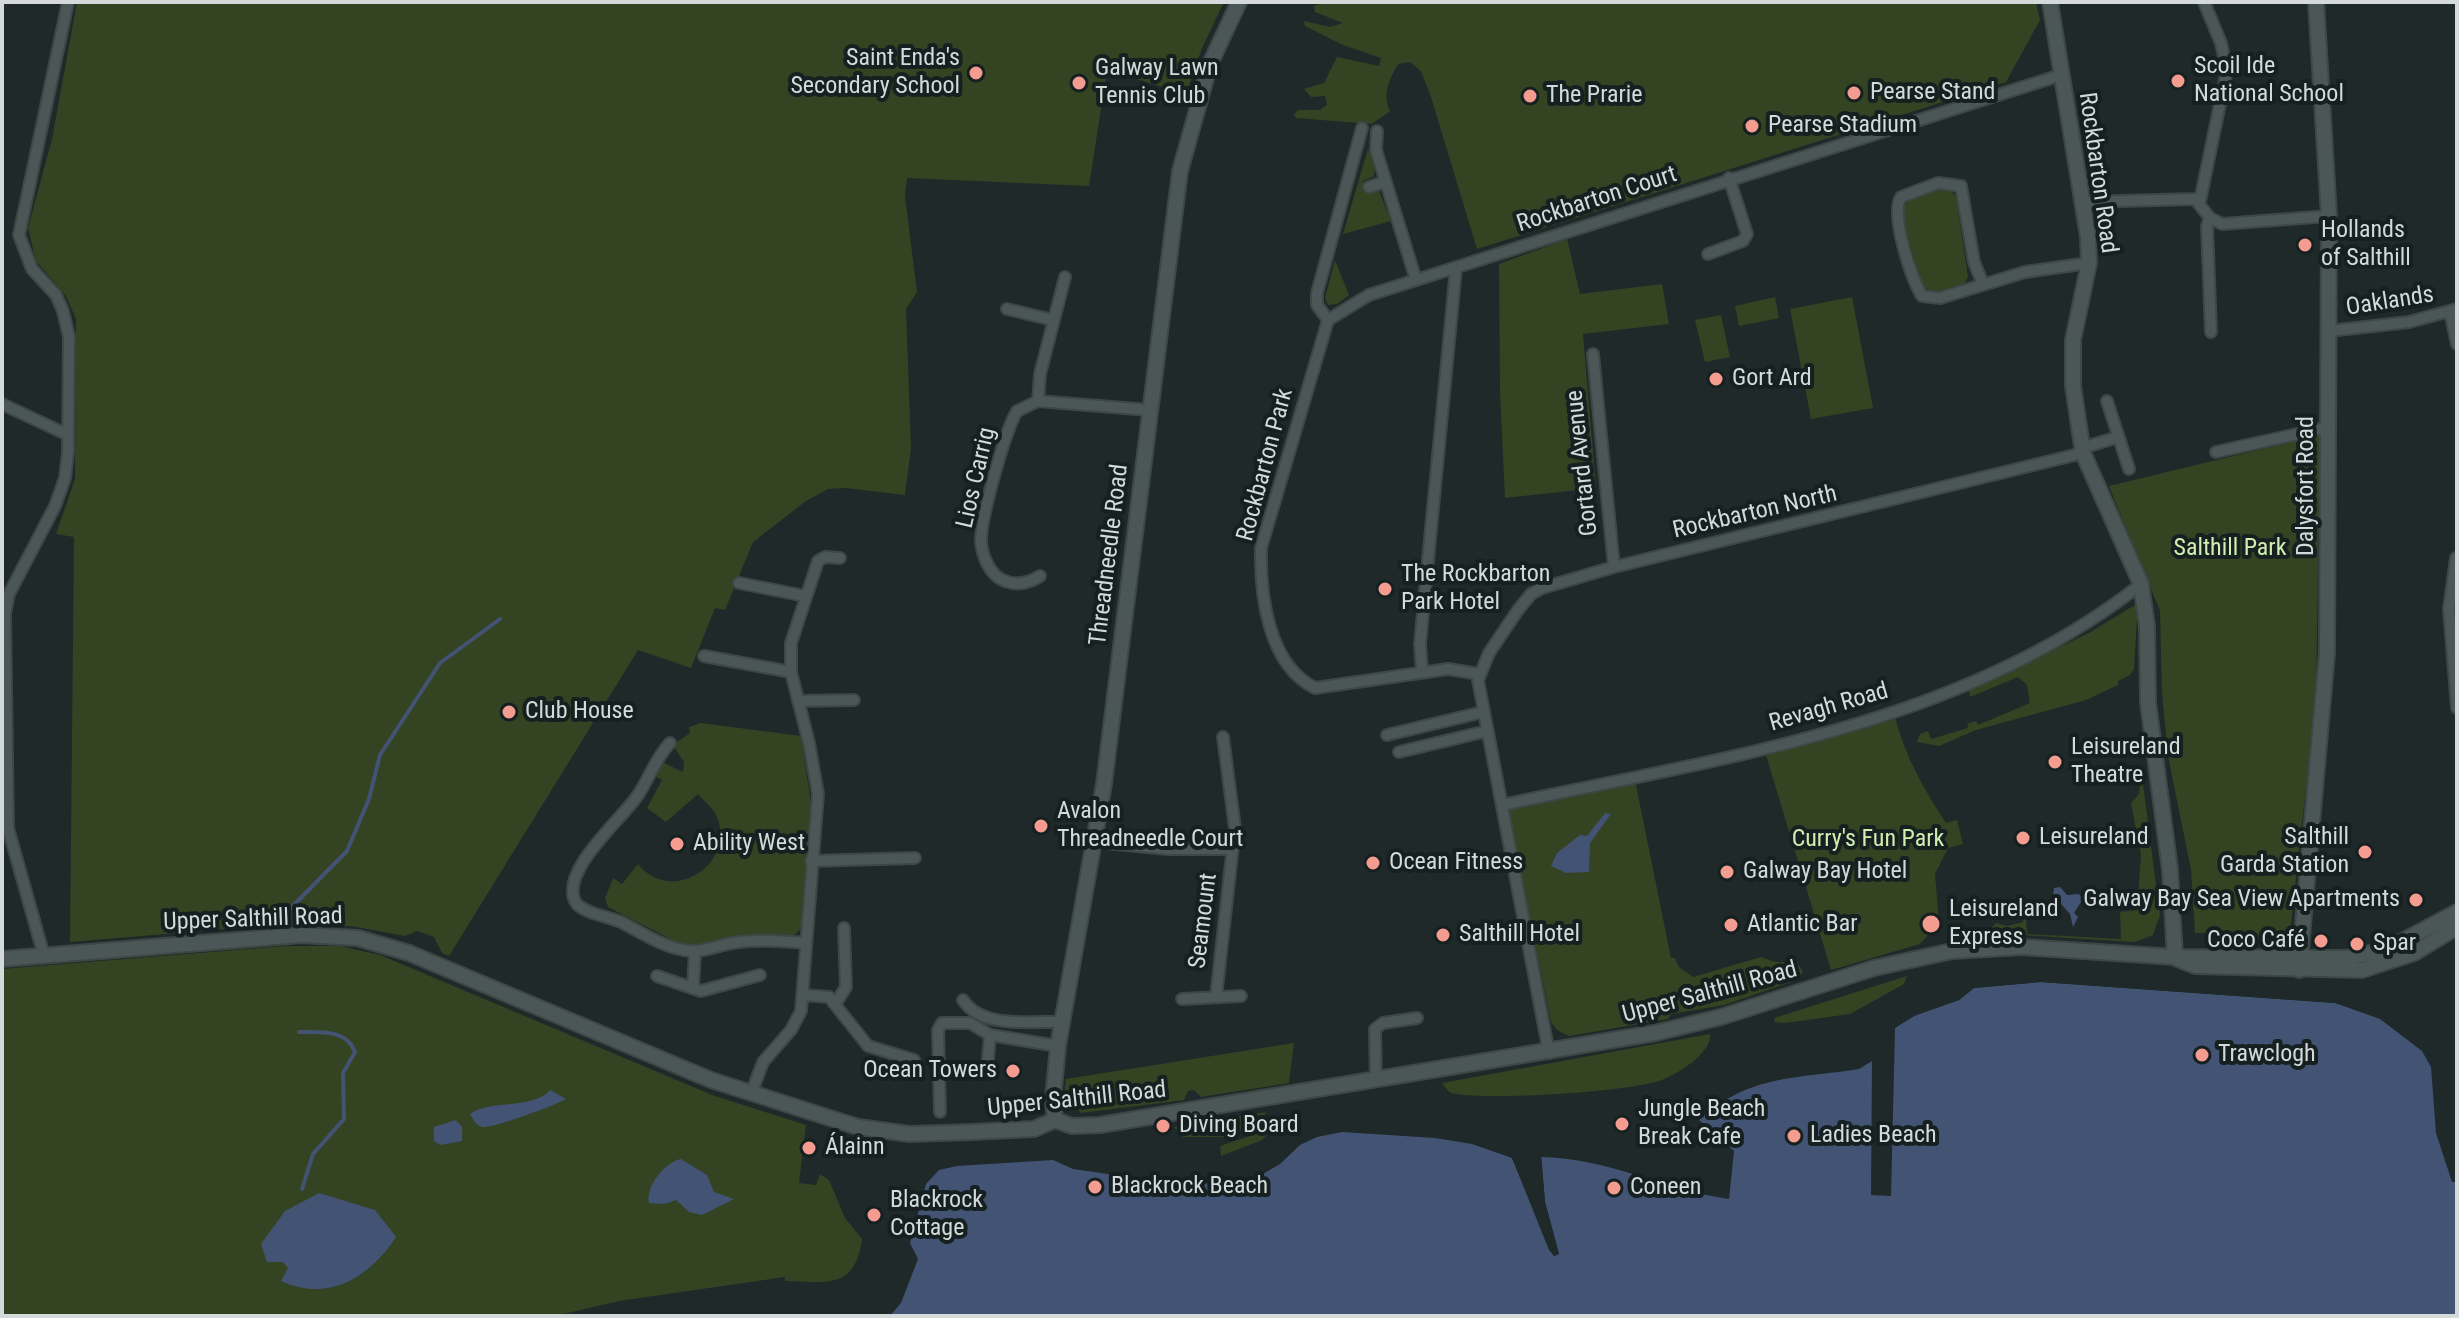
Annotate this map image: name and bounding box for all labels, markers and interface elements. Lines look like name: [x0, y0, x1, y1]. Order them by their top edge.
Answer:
place label: Saint Enda's Secondary School: [790, 45, 960, 101]
place label: Scoil Ide National School: [2194, 53, 2344, 109]
place label: Galway Lawn Tennis Club: [1095, 55, 1219, 111]
marker: Saint Enda's Secondary School: [967, 64, 985, 82]
marker: Scoil Ide National School: [2169, 72, 2187, 90]
marker: Galway Lawn Tennis Club: [1070, 74, 1088, 92]
place label: Pearse Stand: [1870, 79, 1995, 107]
place label: The Prarie: [1546, 82, 1643, 110]
marker: Pearse Stand: [1845, 84, 1863, 102]
marker: The Prarie: [1521, 87, 1539, 105]
street label: Rockbarton Road: [2071, 91, 2123, 255]
place label: Pearse Stadium: [1768, 112, 1917, 140]
marker: Pearse Stadium: [1743, 117, 1761, 135]
street label: Rockbarton Court: [1514, 161, 1680, 239]
place label: Hollands of Salthill: [2321, 217, 2411, 273]
marker: Hollands of Salthill: [2296, 236, 2314, 254]
street label: Oaklands: [2344, 281, 2436, 323]
place label: Gort Ard: [1732, 365, 1812, 393]
marker: Gort Ard: [1707, 370, 1725, 388]
street label: Rockbarton Park: [1232, 386, 1300, 544]
street label: Gortard Avenue: [1561, 389, 1605, 537]
street label: Dalysfort Road: [2293, 416, 2321, 556]
street label: Lios Carrig: [951, 425, 1003, 531]
street label: Threadneedle Road: [1085, 463, 1135, 647]
street label: Rockbarton North: [1670, 480, 1840, 546]
park label: Salthill Park: [2174, 535, 2286, 563]
place label: The Rockbarton Park Hotel: [1401, 561, 1550, 617]
marker: The Rockbarton Park Hotel: [1376, 580, 1394, 598]
street label: Revagh Road: [1766, 677, 1892, 739]
place label: Club House: [525, 698, 634, 726]
marker: Club House: [500, 703, 518, 721]
place label: Leisureland Theatre: [2071, 734, 2181, 790]
marker: Leisureland Theatre: [2046, 753, 2064, 771]
place label: Avalon Threadneedle Court: [1057, 798, 1243, 854]
marker: Avalon Threadneedle Court: [1032, 817, 1050, 835]
place label: Leisureland: [2039, 824, 2149, 852]
place label: Salthill Garda Station: [2220, 824, 2349, 880]
park label: Curry's Fun Park: [1792, 826, 1944, 854]
marker: Leisureland: [2014, 829, 2032, 847]
place label: Ability West: [693, 830, 805, 858]
marker: Ability West: [668, 835, 686, 853]
marker: Salthill Garda Station: [2356, 843, 2374, 861]
place label: Ocean Fitness: [1389, 849, 1523, 877]
marker: Ocean Fitness: [1364, 854, 1382, 872]
place label: Galway Bay Hotel: [1743, 858, 1907, 886]
marker: Galway Bay Hotel: [1718, 863, 1736, 881]
street label: Seamount: [1184, 872, 1224, 970]
place label: Galway Bay Sea View Apartments: [2083, 886, 2400, 914]
marker: Galway Bay Sea View Apartments: [2407, 891, 2425, 909]
place label: Leisureland Express: [1949, 896, 2059, 952]
street label: Upper Salthill Road: [163, 902, 343, 938]
place label: Atlantic Bar: [1747, 911, 1857, 939]
marker: Leisureland Express: [1920, 913, 1942, 935]
marker: Atlantic Bar: [1722, 916, 1740, 934]
place label: Salthill Hotel: [1459, 921, 1580, 949]
marker: Salthill Hotel: [1434, 926, 1452, 944]
place label: Coco Café: [2207, 927, 2305, 955]
place label: Spar: [2373, 930, 2416, 958]
marker: Coco Café: [2312, 932, 2330, 950]
marker: Spar: [2348, 935, 2366, 953]
street label: Upper Salthill Road: [1620, 956, 1800, 1030]
place label: Trawclogh: [2218, 1041, 2316, 1069]
marker: Trawclogh: [2193, 1046, 2211, 1064]
place label: Ocean Towers: [863, 1057, 997, 1085]
marker: Ocean Towers: [1004, 1062, 1022, 1080]
street label: Upper Salthill Road: [986, 1076, 1168, 1124]
place label: Jungle Beach Break Cafe: [1638, 1096, 1765, 1152]
place label: Diving Board: [1179, 1112, 1299, 1140]
marker: Jungle Beach Break Cafe: [1613, 1115, 1631, 1133]
marker: Diving Board: [1154, 1117, 1172, 1135]
place label: Ladies Beach: [1810, 1122, 1937, 1150]
marker: Ladies Beach: [1785, 1127, 1803, 1145]
place label: Álainn: [825, 1134, 885, 1162]
marker: Álainn: [800, 1139, 818, 1157]
place label: Blackrock Beach: [1111, 1173, 1268, 1201]
place label: Coneen: [1630, 1174, 1701, 1202]
marker: Blackrock Beach: [1086, 1178, 1104, 1196]
marker: Coneen: [1605, 1179, 1623, 1197]
place label: Blackrock Cottage: [890, 1187, 983, 1243]
marker: Blackrock Cottage: [865, 1206, 883, 1224]

